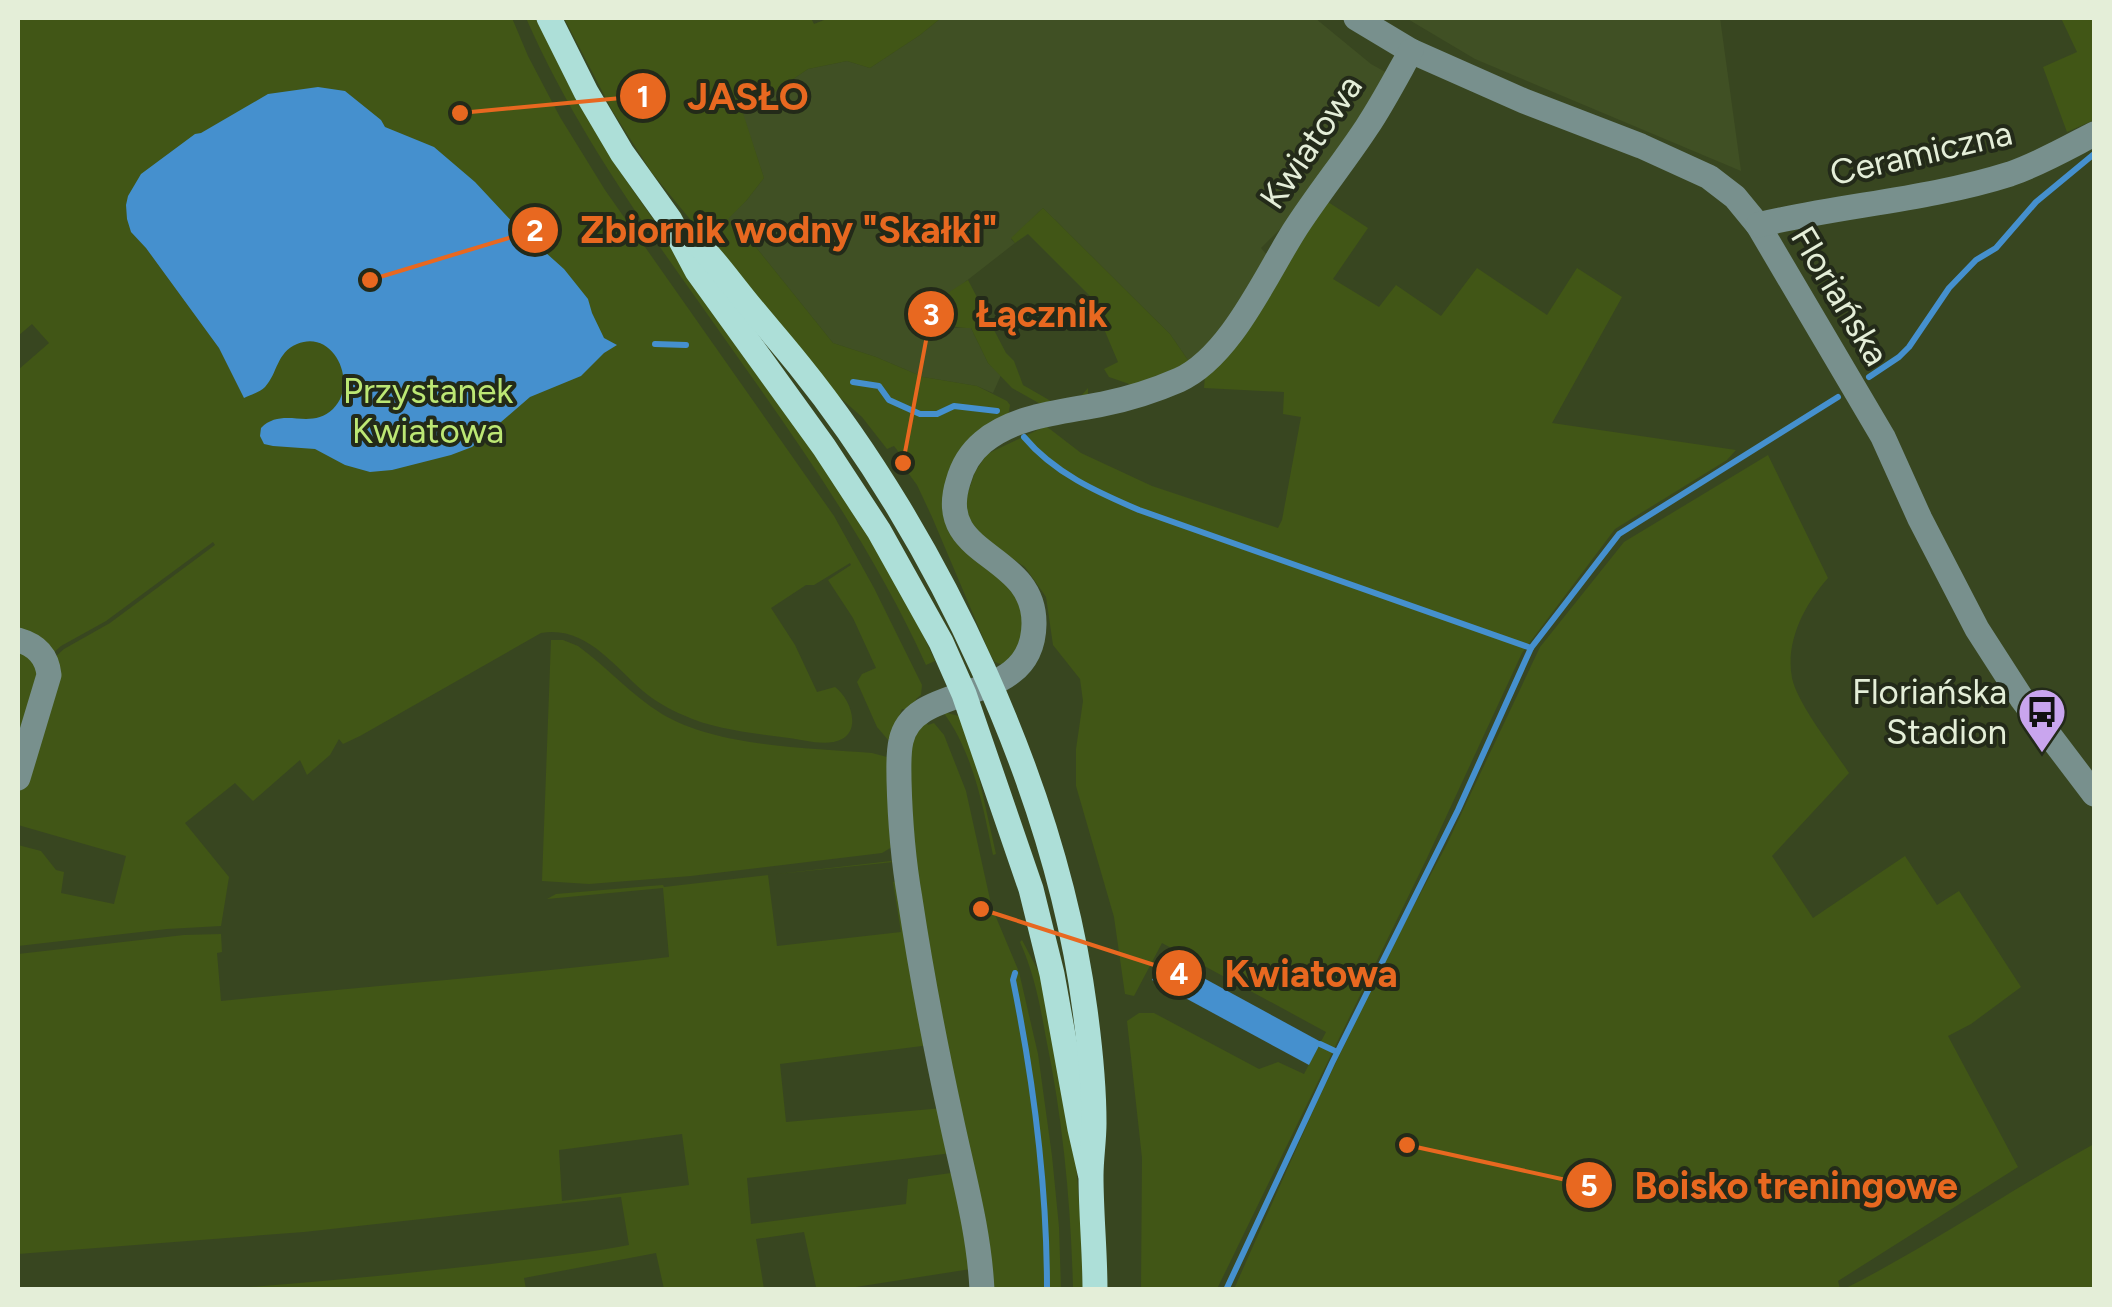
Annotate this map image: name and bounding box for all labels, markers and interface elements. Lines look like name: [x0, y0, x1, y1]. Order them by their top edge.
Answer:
callout: JASŁO: [618, 62, 829, 130]
street label: Kwiatowa: [1251, 67, 1371, 217]
text: JASŁO: [687, 74, 809, 120]
text: 1: [637, 78, 649, 115]
street label: Ceramiczna: [1826, 112, 2016, 194]
callout: Zbiornik wodny "Skałki": [510, 196, 1017, 264]
text: Zbiornik wodny "Skałki": [580, 207, 998, 253]
text: 2: [526, 212, 544, 249]
street label: Floriańska: [1782, 219, 1898, 373]
callout: Łącznik: [906, 280, 1128, 348]
text: Łącznik: [976, 291, 1108, 337]
text: 3: [923, 296, 939, 333]
park label: Przystanek Kwiatowa: [343, 370, 513, 452]
place label: Floriańska Stadion: [1852, 671, 2007, 753]
bus stop icon: Floriańska Stadion: [2016, 686, 2068, 754]
callout: Kwiatowa: [1154, 939, 1418, 1007]
text: Kwiatowa: [1224, 951, 1398, 997]
text: 4: [1170, 955, 1189, 992]
callout: Boisko treningowe: [1564, 1151, 1978, 1219]
text: Boisko treningowe: [1634, 1163, 1958, 1209]
text: 5: [1580, 1167, 1598, 1204]

